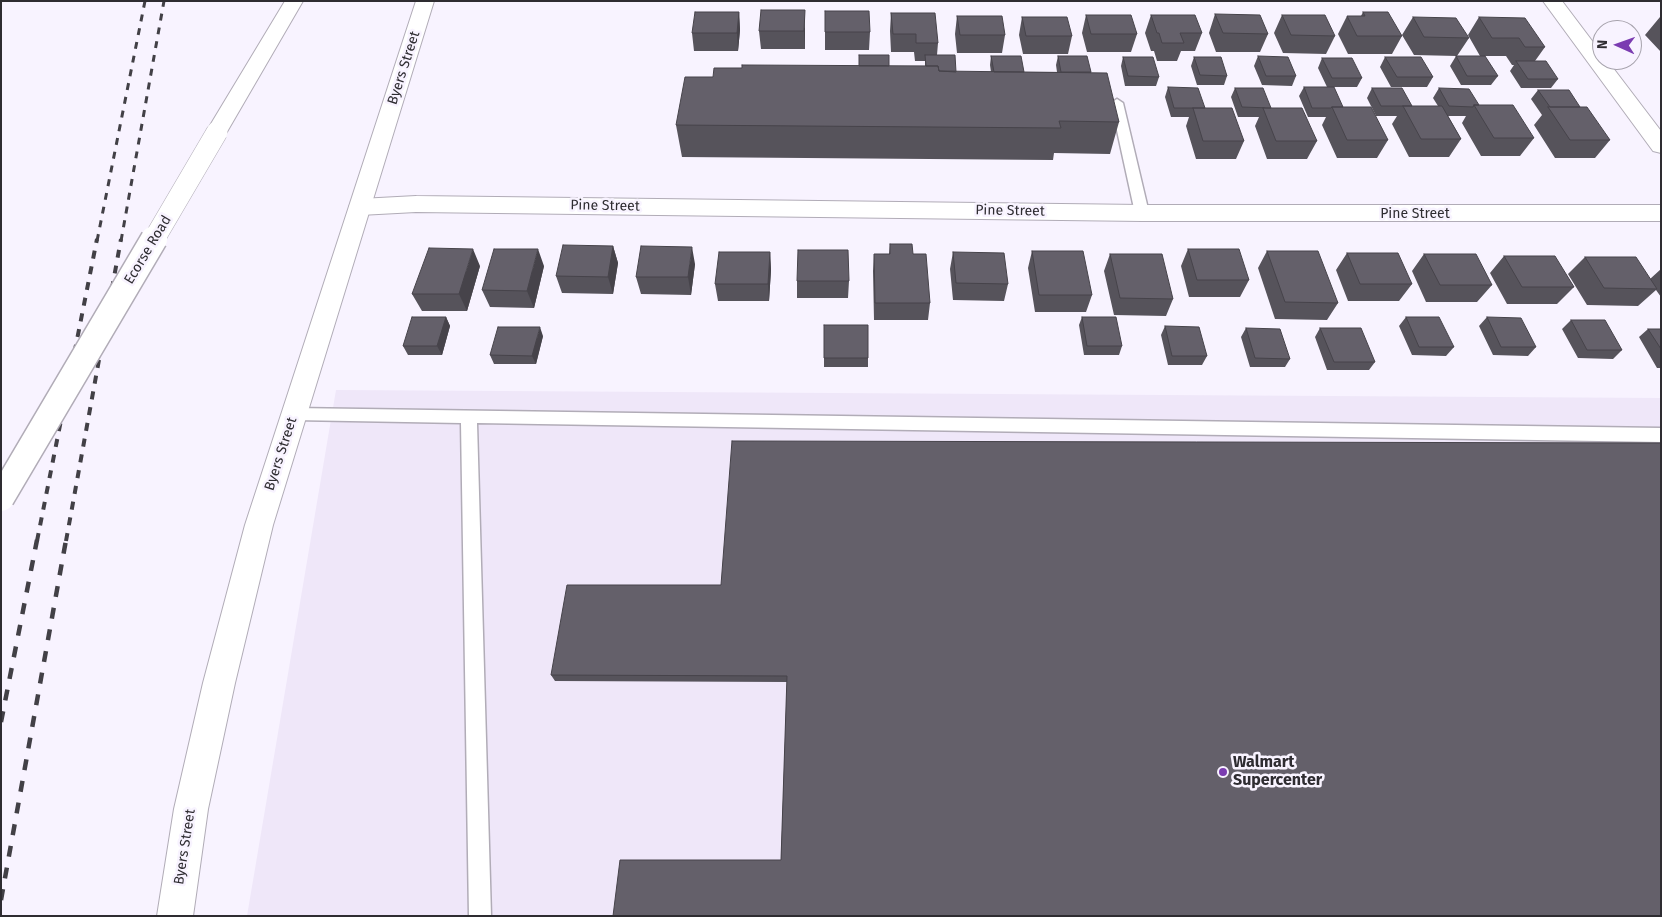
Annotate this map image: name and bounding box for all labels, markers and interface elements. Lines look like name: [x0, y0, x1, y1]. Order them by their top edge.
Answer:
north arrow: [1592, 20, 1642, 70]
street label: Byers Street: [384, 29, 424, 107]
text: N: [1594, 40, 1611, 49]
street label: Pine Street: [570, 197, 640, 215]
street label: Pine Street: [975, 202, 1045, 220]
street label: Pine Street: [1380, 206, 1450, 222]
street label: Ecorse Road: [121, 213, 175, 287]
street label: Byers Street: [261, 415, 301, 493]
place label: Walmart Supercenter: [1233, 753, 1322, 791]
marker: Walmart Supercenter: [1217, 766, 1229, 778]
street label: Byers Street: [171, 808, 199, 886]

